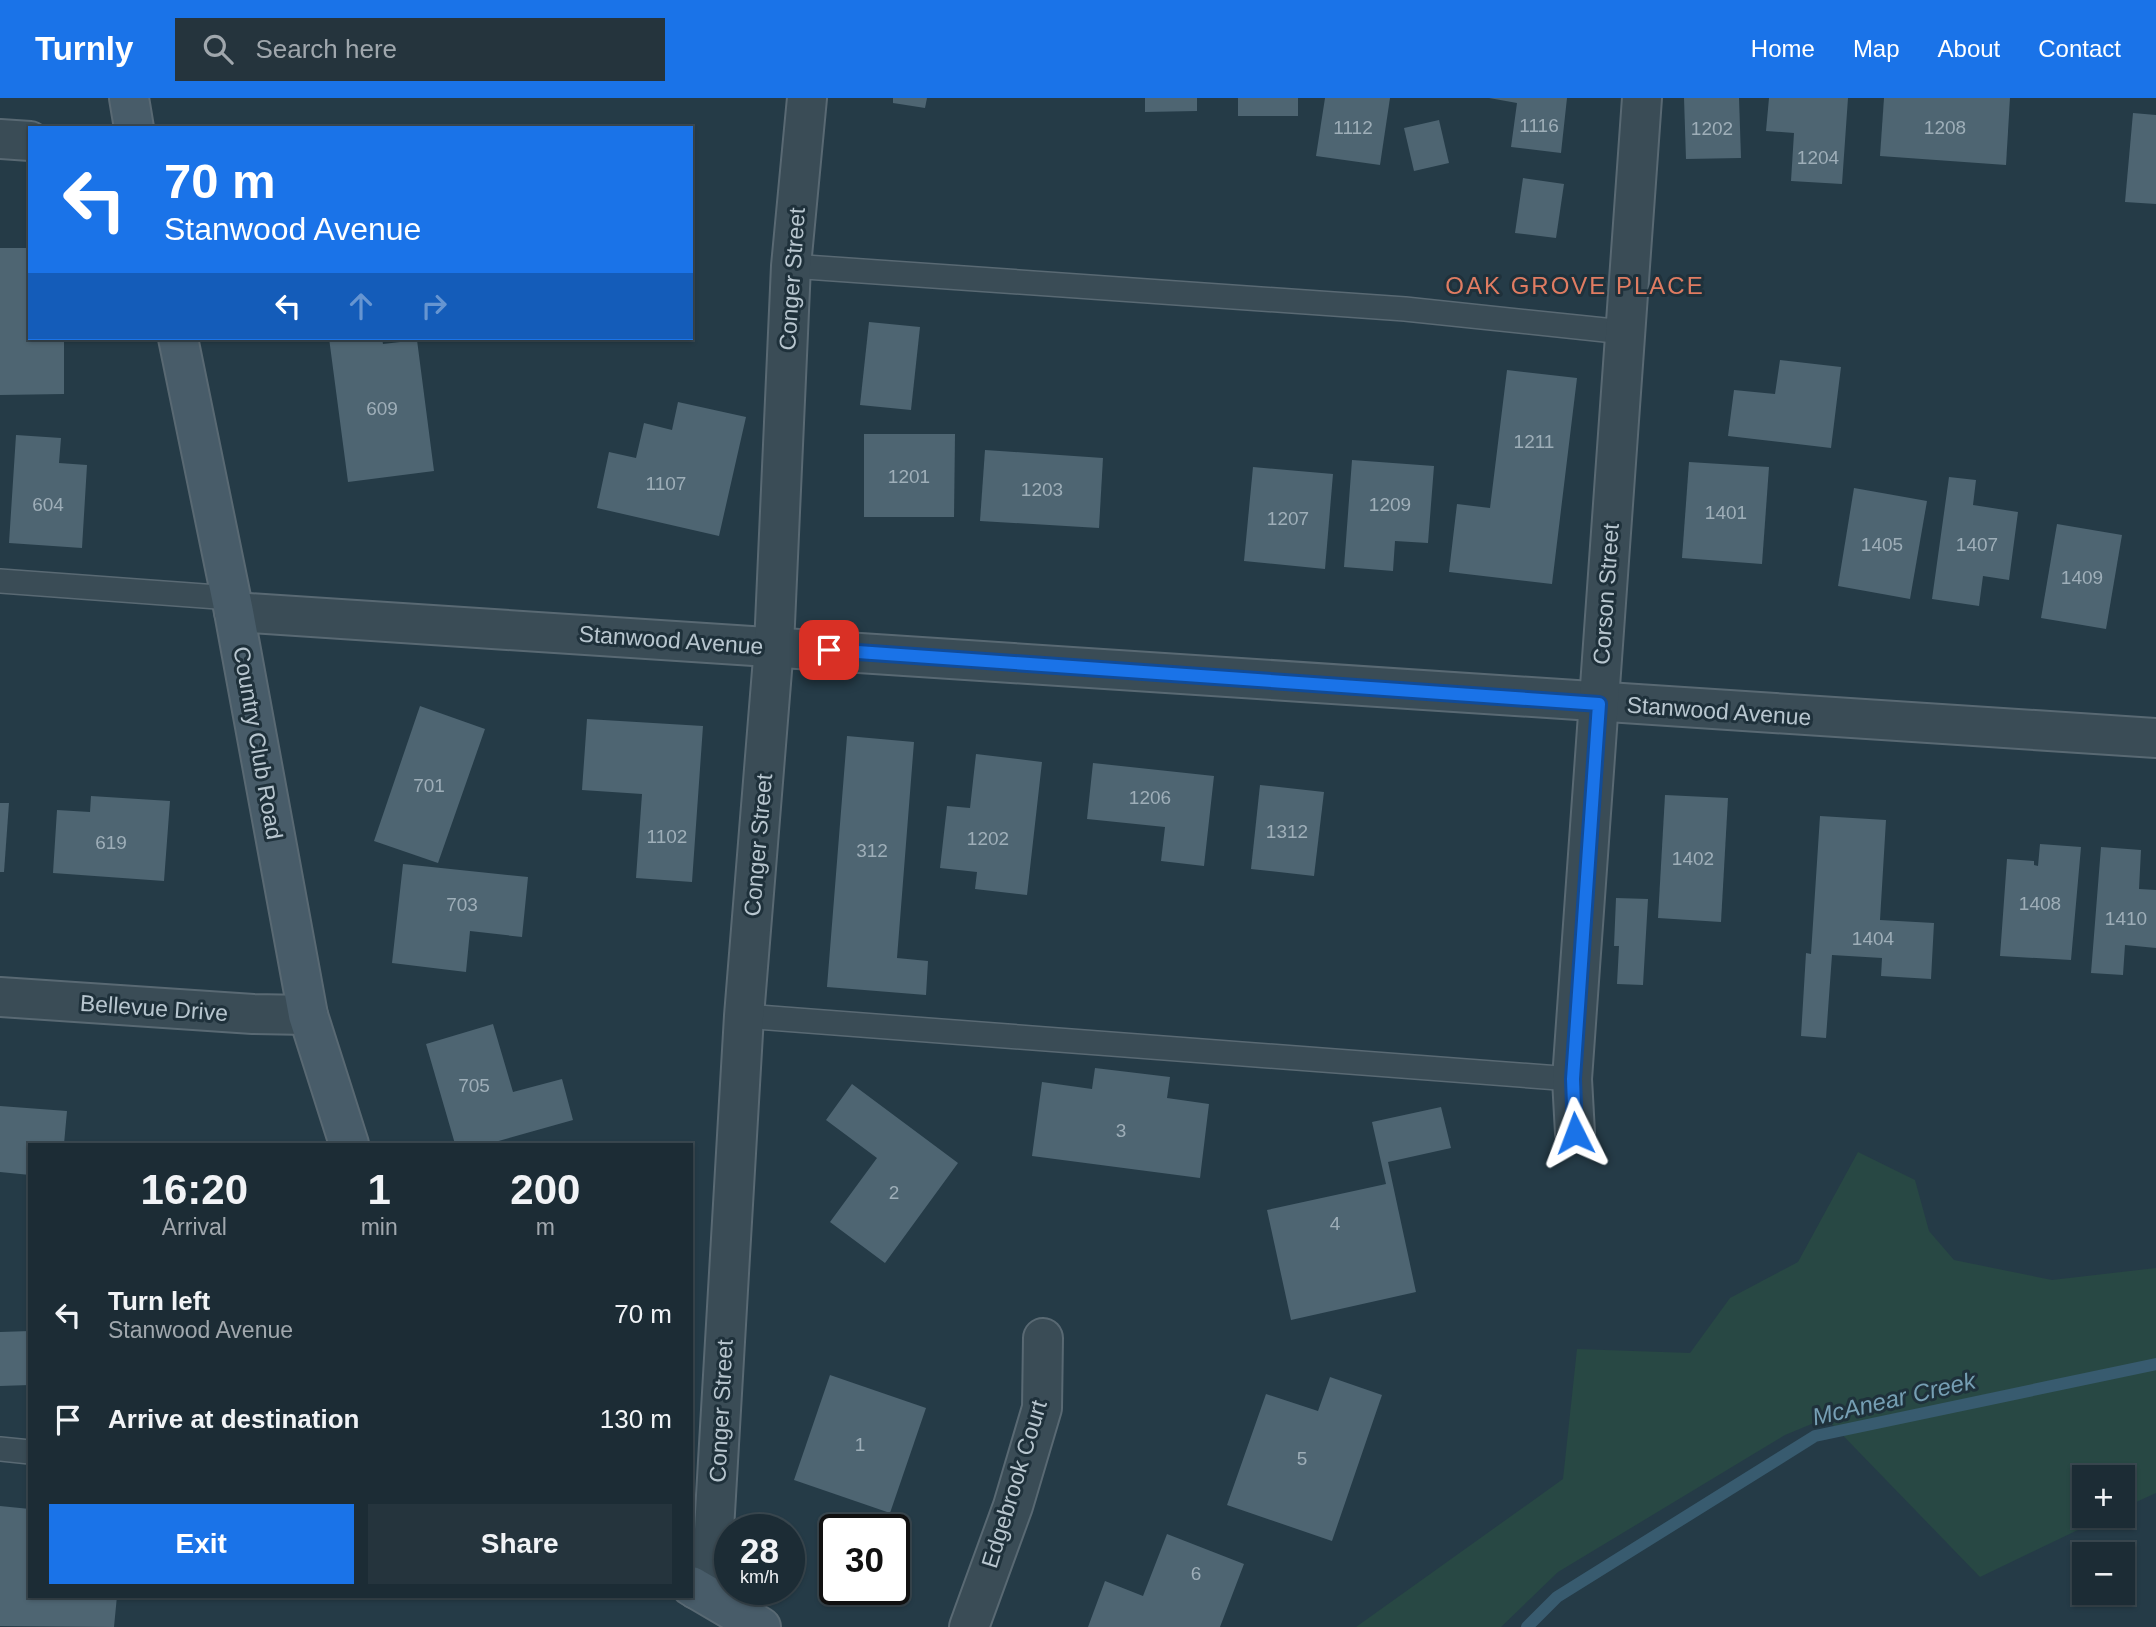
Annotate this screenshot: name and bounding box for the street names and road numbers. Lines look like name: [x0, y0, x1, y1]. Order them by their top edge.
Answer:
street label: Conger Street: [774, 206, 810, 351]
street label: Corson Street: [1588, 522, 1624, 666]
street label: Stanwood Avenue: [578, 621, 764, 659]
street label: Country Club Road: [228, 644, 288, 842]
street label: Stanwood Avenue: [1626, 692, 1812, 730]
street label: Conger Street: [739, 772, 777, 917]
street label: Bellevue Drive: [79, 990, 229, 1026]
street label: Conger Street: [704, 1338, 738, 1483]
street label: Edgebrook Court: [976, 1396, 1052, 1571]

